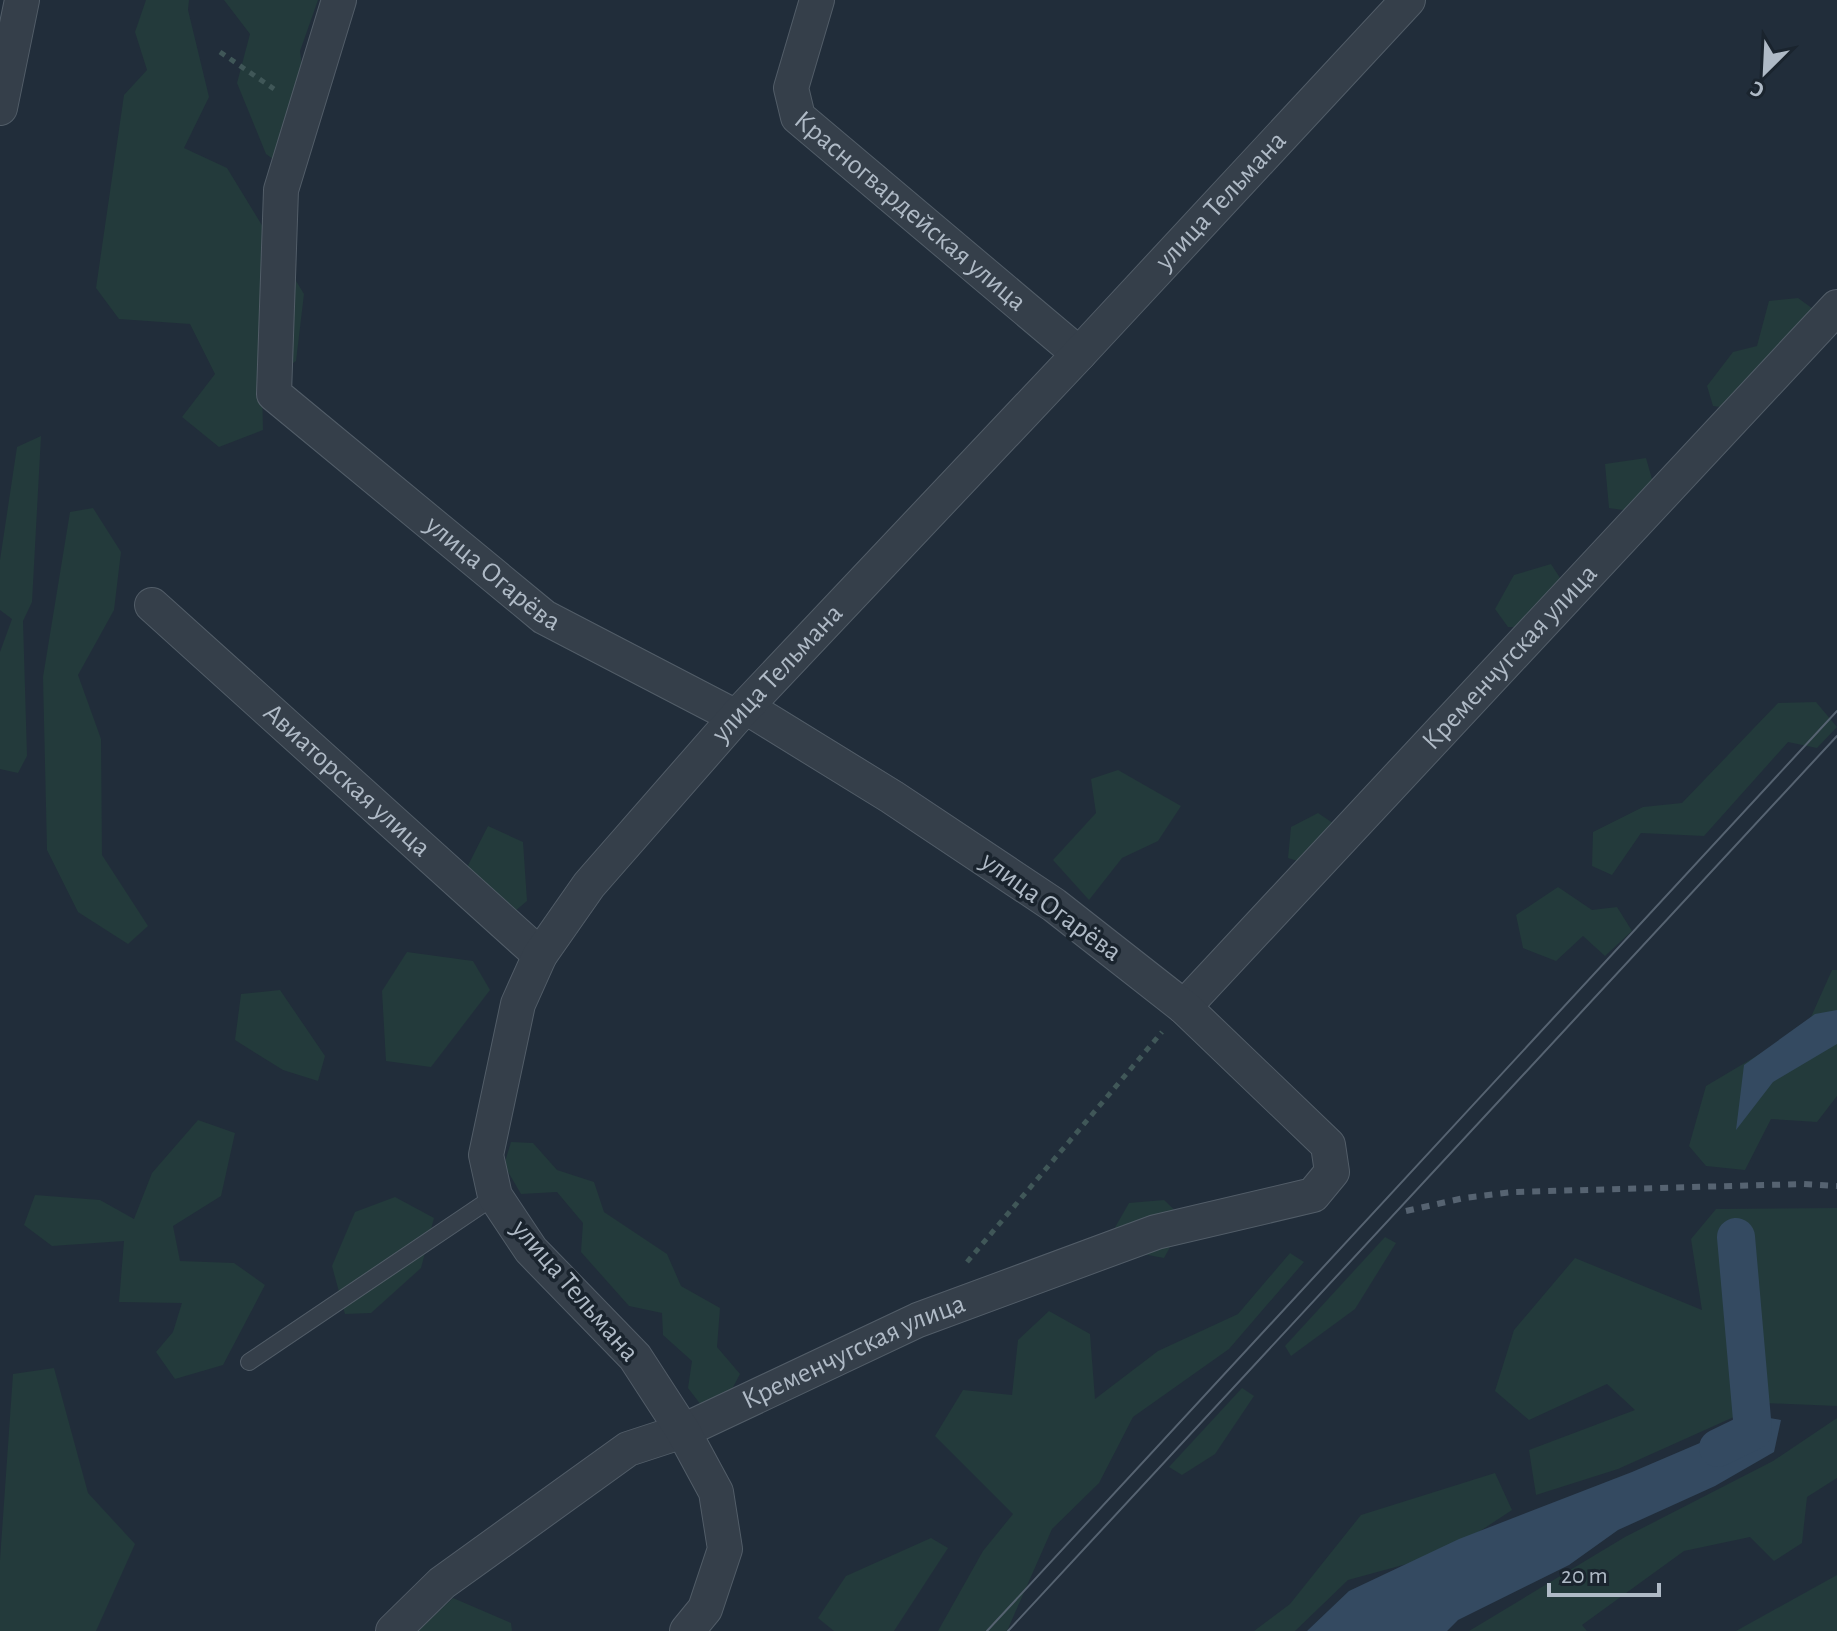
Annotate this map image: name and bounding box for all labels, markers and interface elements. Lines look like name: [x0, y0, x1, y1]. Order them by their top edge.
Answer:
north arrow: [1725, 32, 1805, 112]
text: С: [1747, 77, 1767, 102]
street label: Красногвардейская улица: [789, 106, 1031, 317]
street label: улица Тельмана: [1150, 126, 1292, 276]
street label: улица Огарёва: [419, 510, 565, 637]
street label: Кременчугская улица: [1417, 559, 1603, 756]
street label: улица Тельмана: [706, 599, 849, 748]
street label: Авиаторская улица: [258, 698, 436, 863]
street label: улица Огарёва: [975, 846, 1126, 967]
street label: улица Тельмана: [506, 1214, 644, 1367]
street label: Кременчугская улица: [738, 1290, 969, 1415]
scale bar: [1549, 1547, 1659, 1597]
text: 20 m: [1561, 1564, 1608, 1588]

